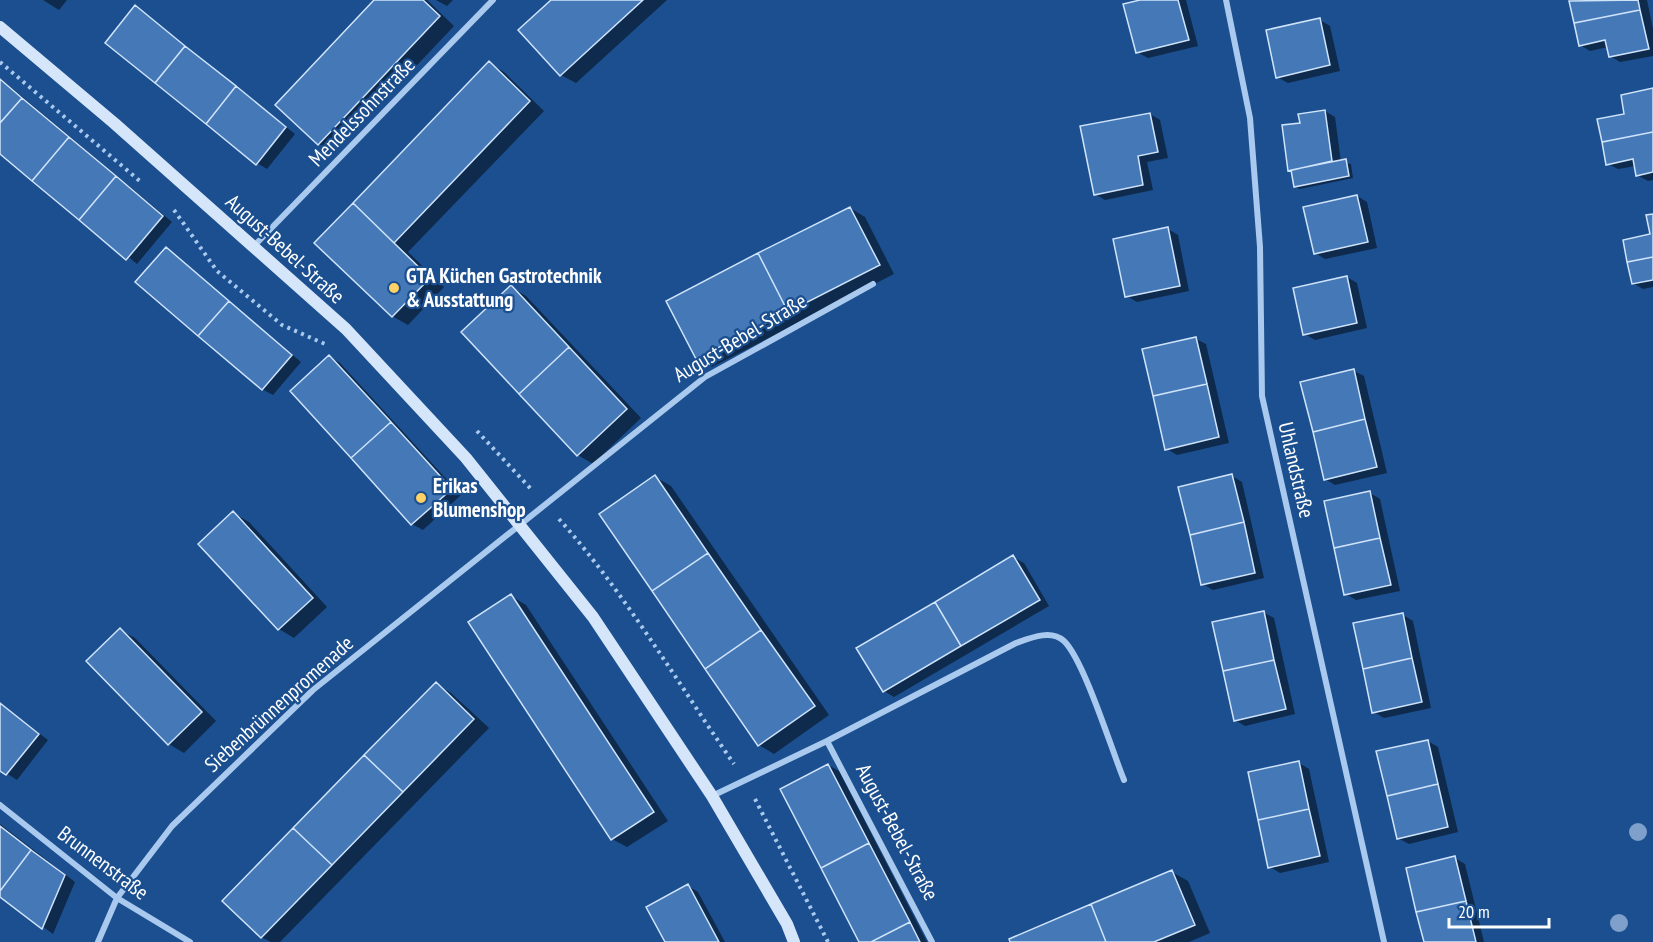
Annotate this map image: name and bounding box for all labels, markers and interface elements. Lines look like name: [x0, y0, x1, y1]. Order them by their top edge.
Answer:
street label: Mendelssohnstraße: [303, 51, 421, 172]
street label: August-Bebel-Straße: [220, 188, 350, 309]
place label: GTA Küchen Gastrotechnik & Ausstattung: [406, 262, 602, 313]
marker: GTA Küchen Gastrotechnik & Ausstattung: [387, 281, 401, 295]
street label: August-Bebel-Straße: [668, 287, 811, 388]
street label: Uhlandstraße: [1272, 419, 1321, 521]
place label: Erikas Blumenshop: [433, 472, 526, 523]
marker: Erikas Blumenshop: [414, 491, 428, 505]
street label: Siebenbrünnenpromenade: [199, 630, 359, 778]
street label: August-Bebel-Straße: [850, 759, 945, 905]
street label: Brunnenstraße: [52, 820, 154, 906]
scale bar: [1449, 891, 1550, 929]
text: 20 m: [1458, 900, 1490, 923]

